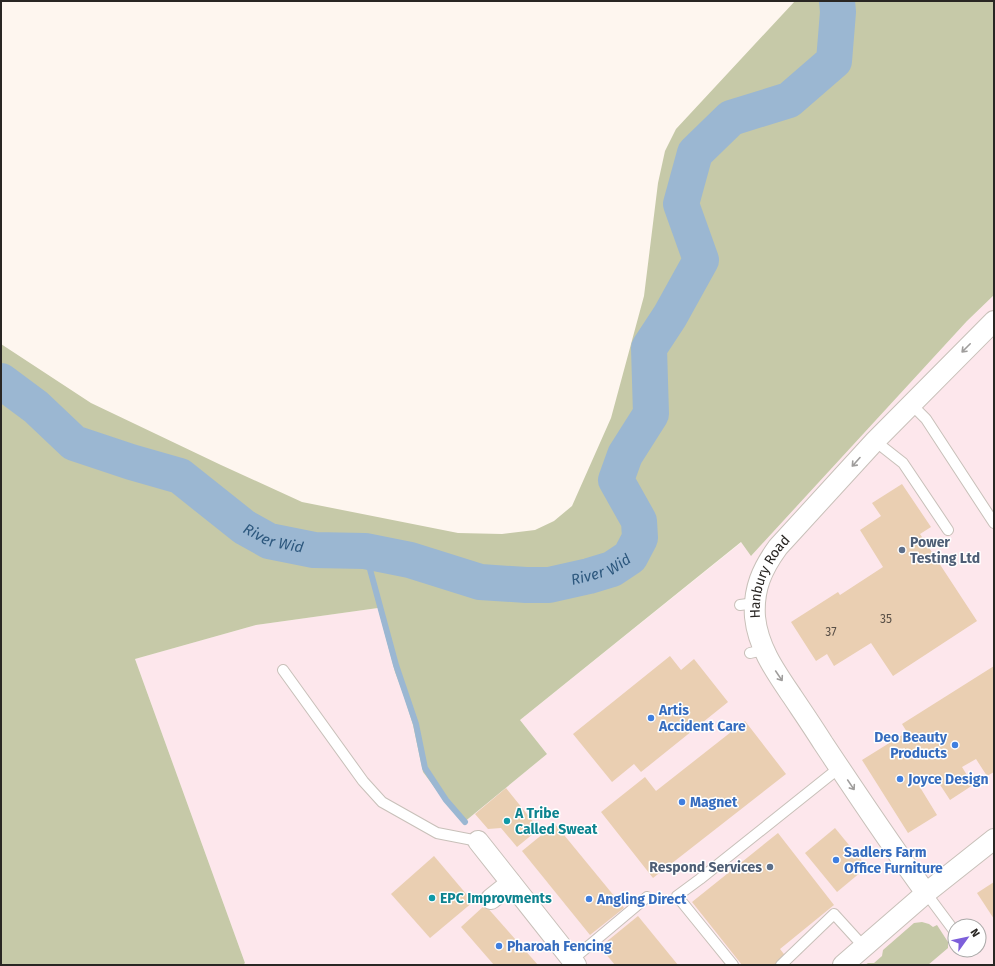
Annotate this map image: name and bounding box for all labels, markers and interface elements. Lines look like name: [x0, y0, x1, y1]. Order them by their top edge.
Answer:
one-way arrow: [962, 343, 971, 353]
one-way arrow: [852, 456, 861, 467]
water label: River Wid: [240, 519, 305, 557]
street label: Hanbury Road: [746, 532, 793, 619]
place label: Power Testing Ltd: [910, 534, 980, 567]
marker: Power Testing Ltd: [897, 545, 907, 555]
water label: River Wid: [569, 550, 634, 589]
house number: 35: [880, 612, 892, 626]
house number: 37: [825, 625, 837, 639]
one-way arrow: [775, 671, 783, 682]
place label: Artis Accident Care: [658, 702, 746, 735]
marker: Artis Accident Care: [646, 713, 656, 723]
place label: Deo Beauty Products: [874, 729, 948, 762]
marker: Deo Beauty Products: [950, 740, 960, 750]
place label: Joyce Design: [907, 771, 988, 788]
marker: Joyce Design: [895, 774, 905, 784]
one-way arrow: [847, 779, 855, 790]
place label: Magnet: [690, 794, 738, 811]
marker: Magnet: [677, 797, 687, 807]
place label: A Tribe Called Sweat: [514, 805, 598, 838]
marker: A Tribe Called Sweat: [502, 816, 512, 826]
place label: Sadlers Farm Office Furniture: [844, 844, 943, 877]
marker: Sadlers Farm Office Furniture: [831, 855, 841, 865]
place label: Respond Services: [649, 859, 762, 876]
marker: Respond Services: [765, 862, 775, 872]
place label: EPC Improvments: [440, 890, 552, 907]
place label: Angling Direct: [596, 891, 687, 908]
marker: EPC Improvments: [427, 893, 437, 903]
marker: Angling Direct: [584, 894, 594, 904]
north arrow: [947, 918, 987, 958]
text: N: [968, 926, 982, 939]
place label: Pharoah Fencing: [507, 938, 612, 955]
marker: Pharoah Fencing: [494, 941, 504, 951]

